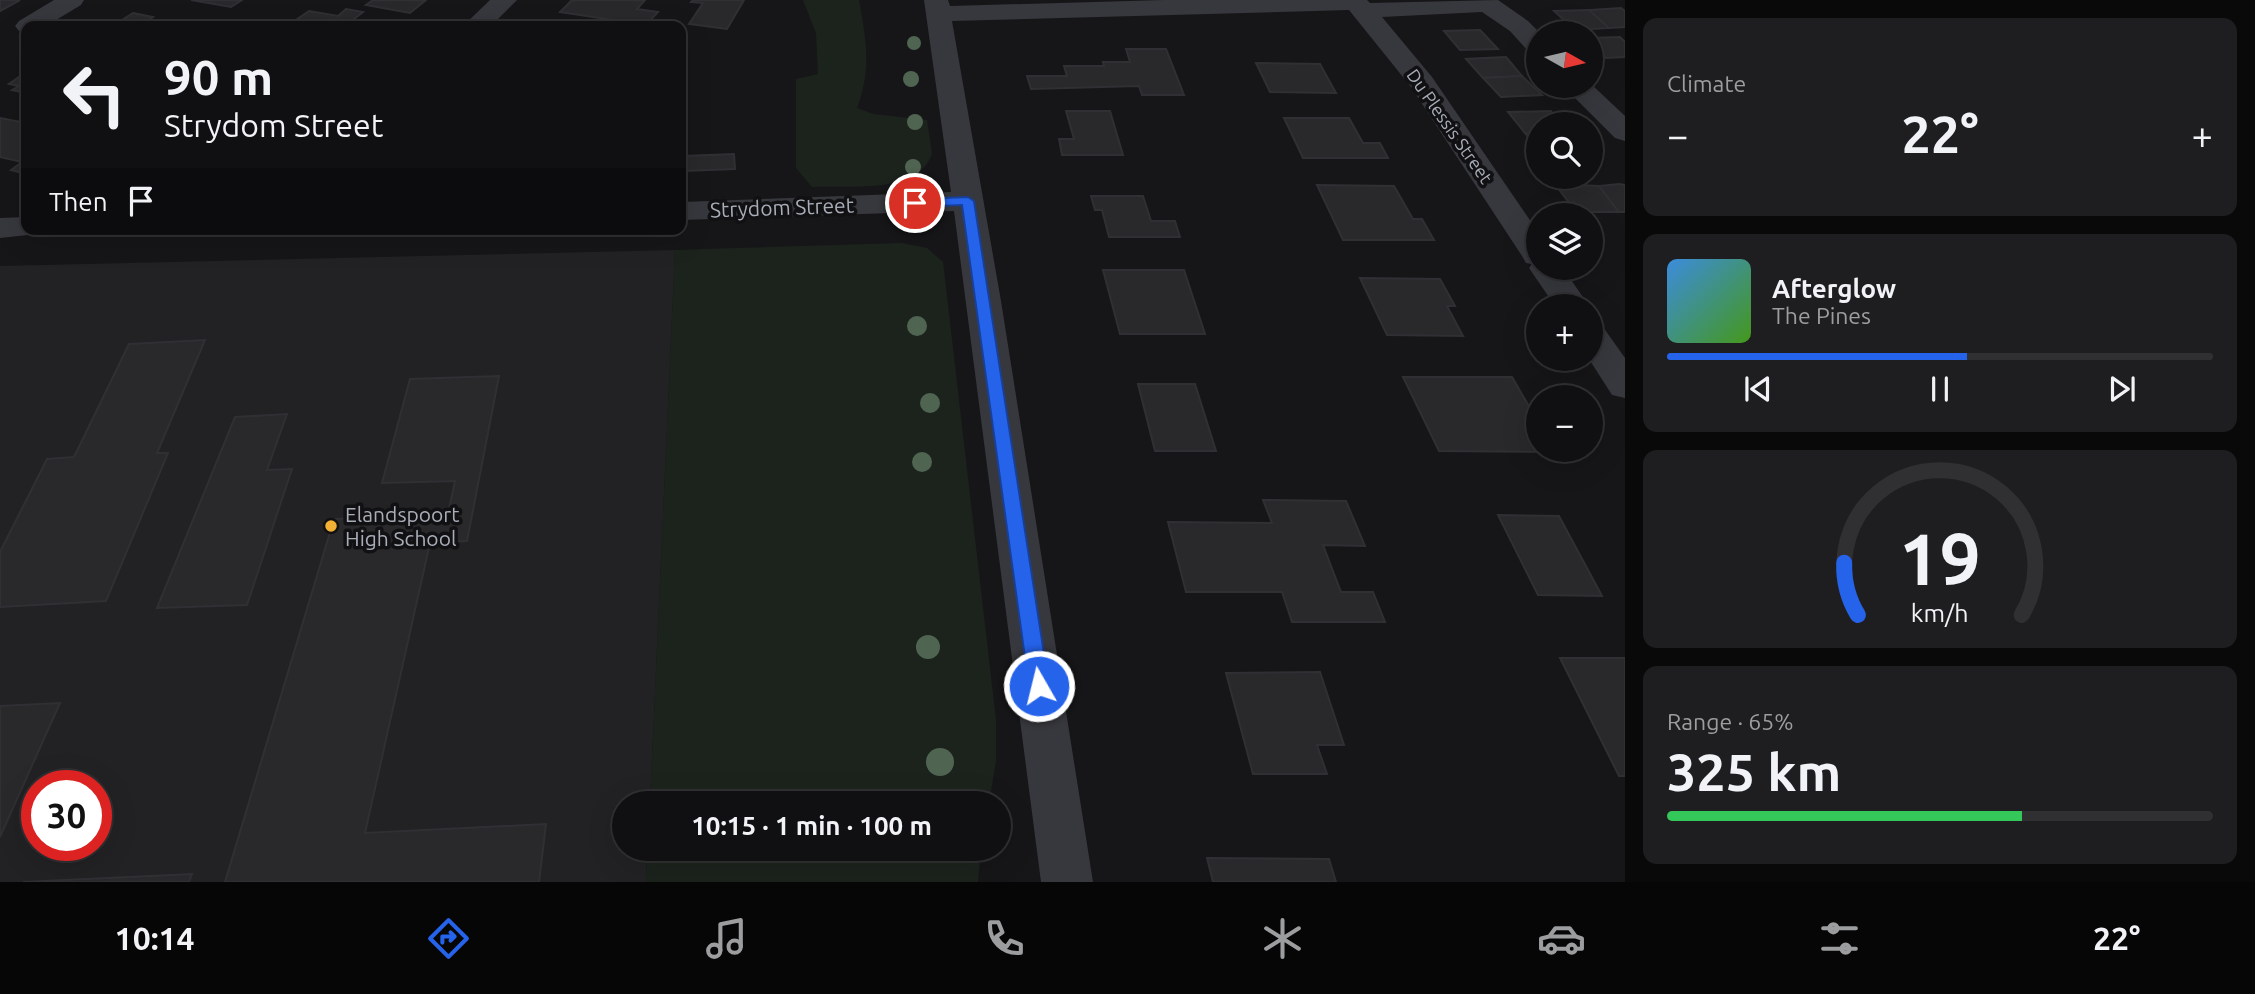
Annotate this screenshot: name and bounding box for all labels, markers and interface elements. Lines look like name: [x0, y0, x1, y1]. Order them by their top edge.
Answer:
north arrow: [1526, 21, 1603, 98]
map controls: [1526, 21, 1603, 462]
icon: left: [49, 49, 140, 140]
text: 90 m: [164, 49, 273, 104]
street label: Du Plessis Street: [1403, 65, 1497, 187]
text: Climate: [1667, 71, 1746, 96]
text: 22°: [1901, 105, 1979, 163]
text: Strydom Street: [164, 107, 383, 143]
button: search: [1526, 112, 1603, 189]
text: −: [1667, 114, 1688, 156]
text: +: [2192, 114, 2213, 156]
pin: [885, 173, 945, 233]
icon: arrive: [122, 182, 160, 220]
icon: arrive: [896, 184, 934, 222]
text: Then: [49, 187, 108, 216]
street label: Strydom Street: [710, 192, 854, 222]
button: layers: [1526, 203, 1603, 280]
text: Afterglow: [1772, 274, 1896, 303]
button: +: [1526, 294, 1603, 371]
text: The Pines: [1772, 303, 1871, 328]
icon: previous: [1739, 370, 1777, 408]
icon: pause: [1921, 370, 1959, 408]
icon: next: [2103, 370, 2141, 408]
button: −: [1526, 385, 1603, 462]
place label: Elandspoort High School: [345, 502, 460, 550]
text: 19: [1899, 517, 1981, 599]
marker: Elandspoort High School: [323, 518, 339, 534]
text: km/h: [1911, 599, 1969, 627]
position arrow: [1002, 649, 1076, 723]
text: Range · 65%: [1667, 709, 1794, 734]
text: 325 km: [1667, 743, 1841, 801]
speed limit sign: 30: [21, 770, 112, 861]
text: 10:15 · 1 min · 100 m: [691, 811, 932, 840]
icon: directions: [424, 914, 473, 963]
icon: music: [702, 914, 751, 963]
icon: phone: [980, 914, 1029, 963]
icon: climate: [1258, 914, 1307, 963]
icon: car: [1537, 914, 1586, 963]
icon: filters: [1815, 914, 1864, 963]
text: 10:14: [115, 920, 195, 956]
text: 22°: [2093, 920, 2140, 956]

